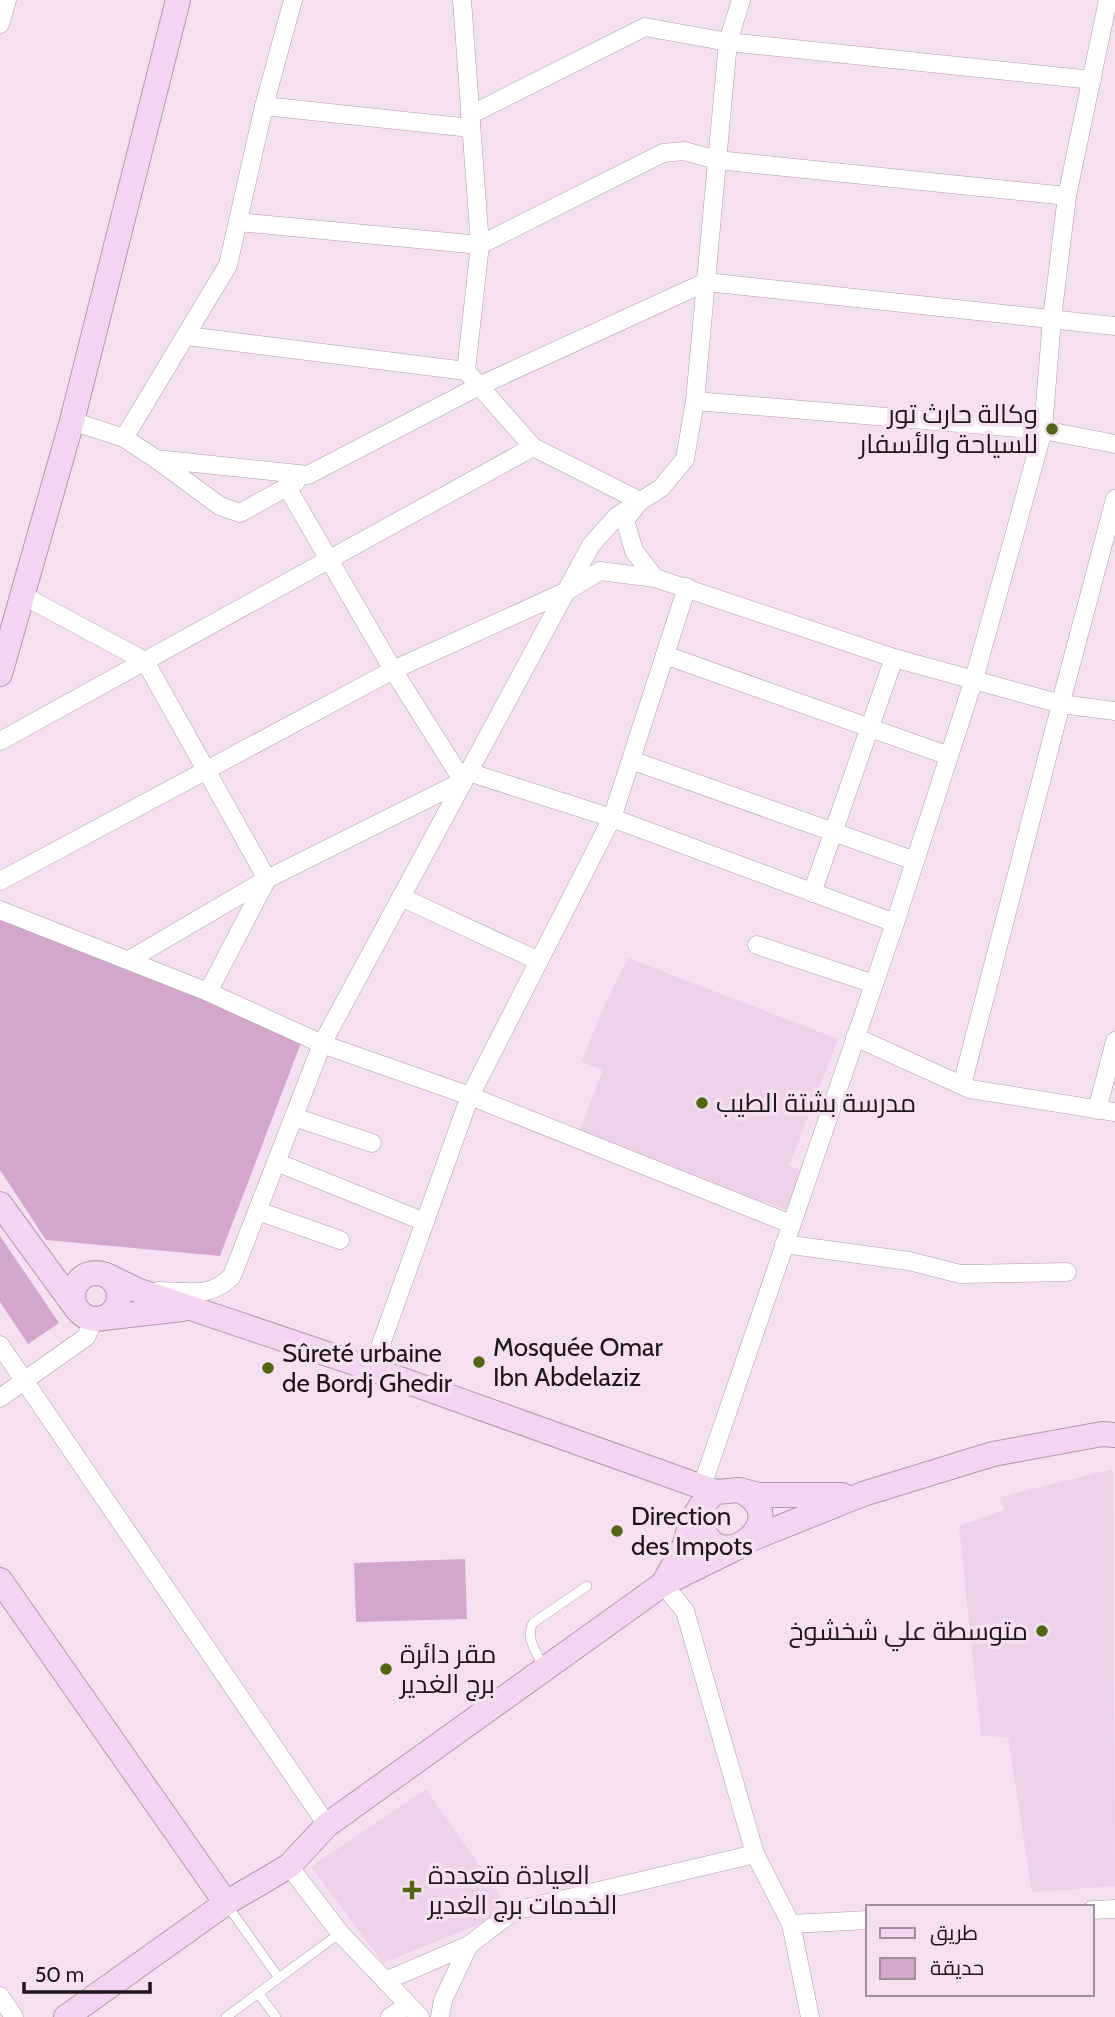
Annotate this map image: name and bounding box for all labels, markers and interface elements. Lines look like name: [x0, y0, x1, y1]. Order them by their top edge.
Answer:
place label: وكالة حارث تور للسياحة والأسفار: [857, 398, 1038, 460]
marker: وكالة حارث تور للسياحة والأسفار: [1044, 421, 1060, 437]
place label: مدرسة بشتة الطيب: [716, 1087, 916, 1119]
marker: مدرسة بشتة الطيب: [694, 1095, 710, 1111]
place label: Mosquée Omar Ibn Abdelaziz: [493, 1331, 664, 1393]
place label: Sûreté urbaine de Bordj Ghedir: [282, 1337, 453, 1399]
marker: Mosquée Omar Ibn Abdelaziz: [471, 1354, 487, 1370]
marker: Sûreté urbaine de Bordj Ghedir: [260, 1360, 276, 1376]
place label: Direction des Impots: [631, 1500, 753, 1562]
marker: Direction des Impots: [609, 1523, 625, 1539]
place label: متوسطة علي شخشوخ: [789, 1615, 1028, 1652]
marker: متوسطة علي شخشوخ: [1034, 1623, 1050, 1639]
place label: مقر دائرة برج الغدير: [398, 1638, 496, 1701]
marker: مقر دائرة برج الغدير: [378, 1661, 394, 1677]
place label: العيادة متعددة الخدمات برج الغدير: [426, 1859, 618, 1922]
marker: العيادة متعددة الخدمات برج الغدير: [402, 1880, 422, 1900]
legend: [866, 1905, 1094, 1996]
text: طريق: [930, 1920, 978, 1946]
scale bar: [24, 1951, 150, 1995]
text: حديقة: [930, 1955, 984, 1980]
text: 50 m: [35, 1962, 84, 1987]

